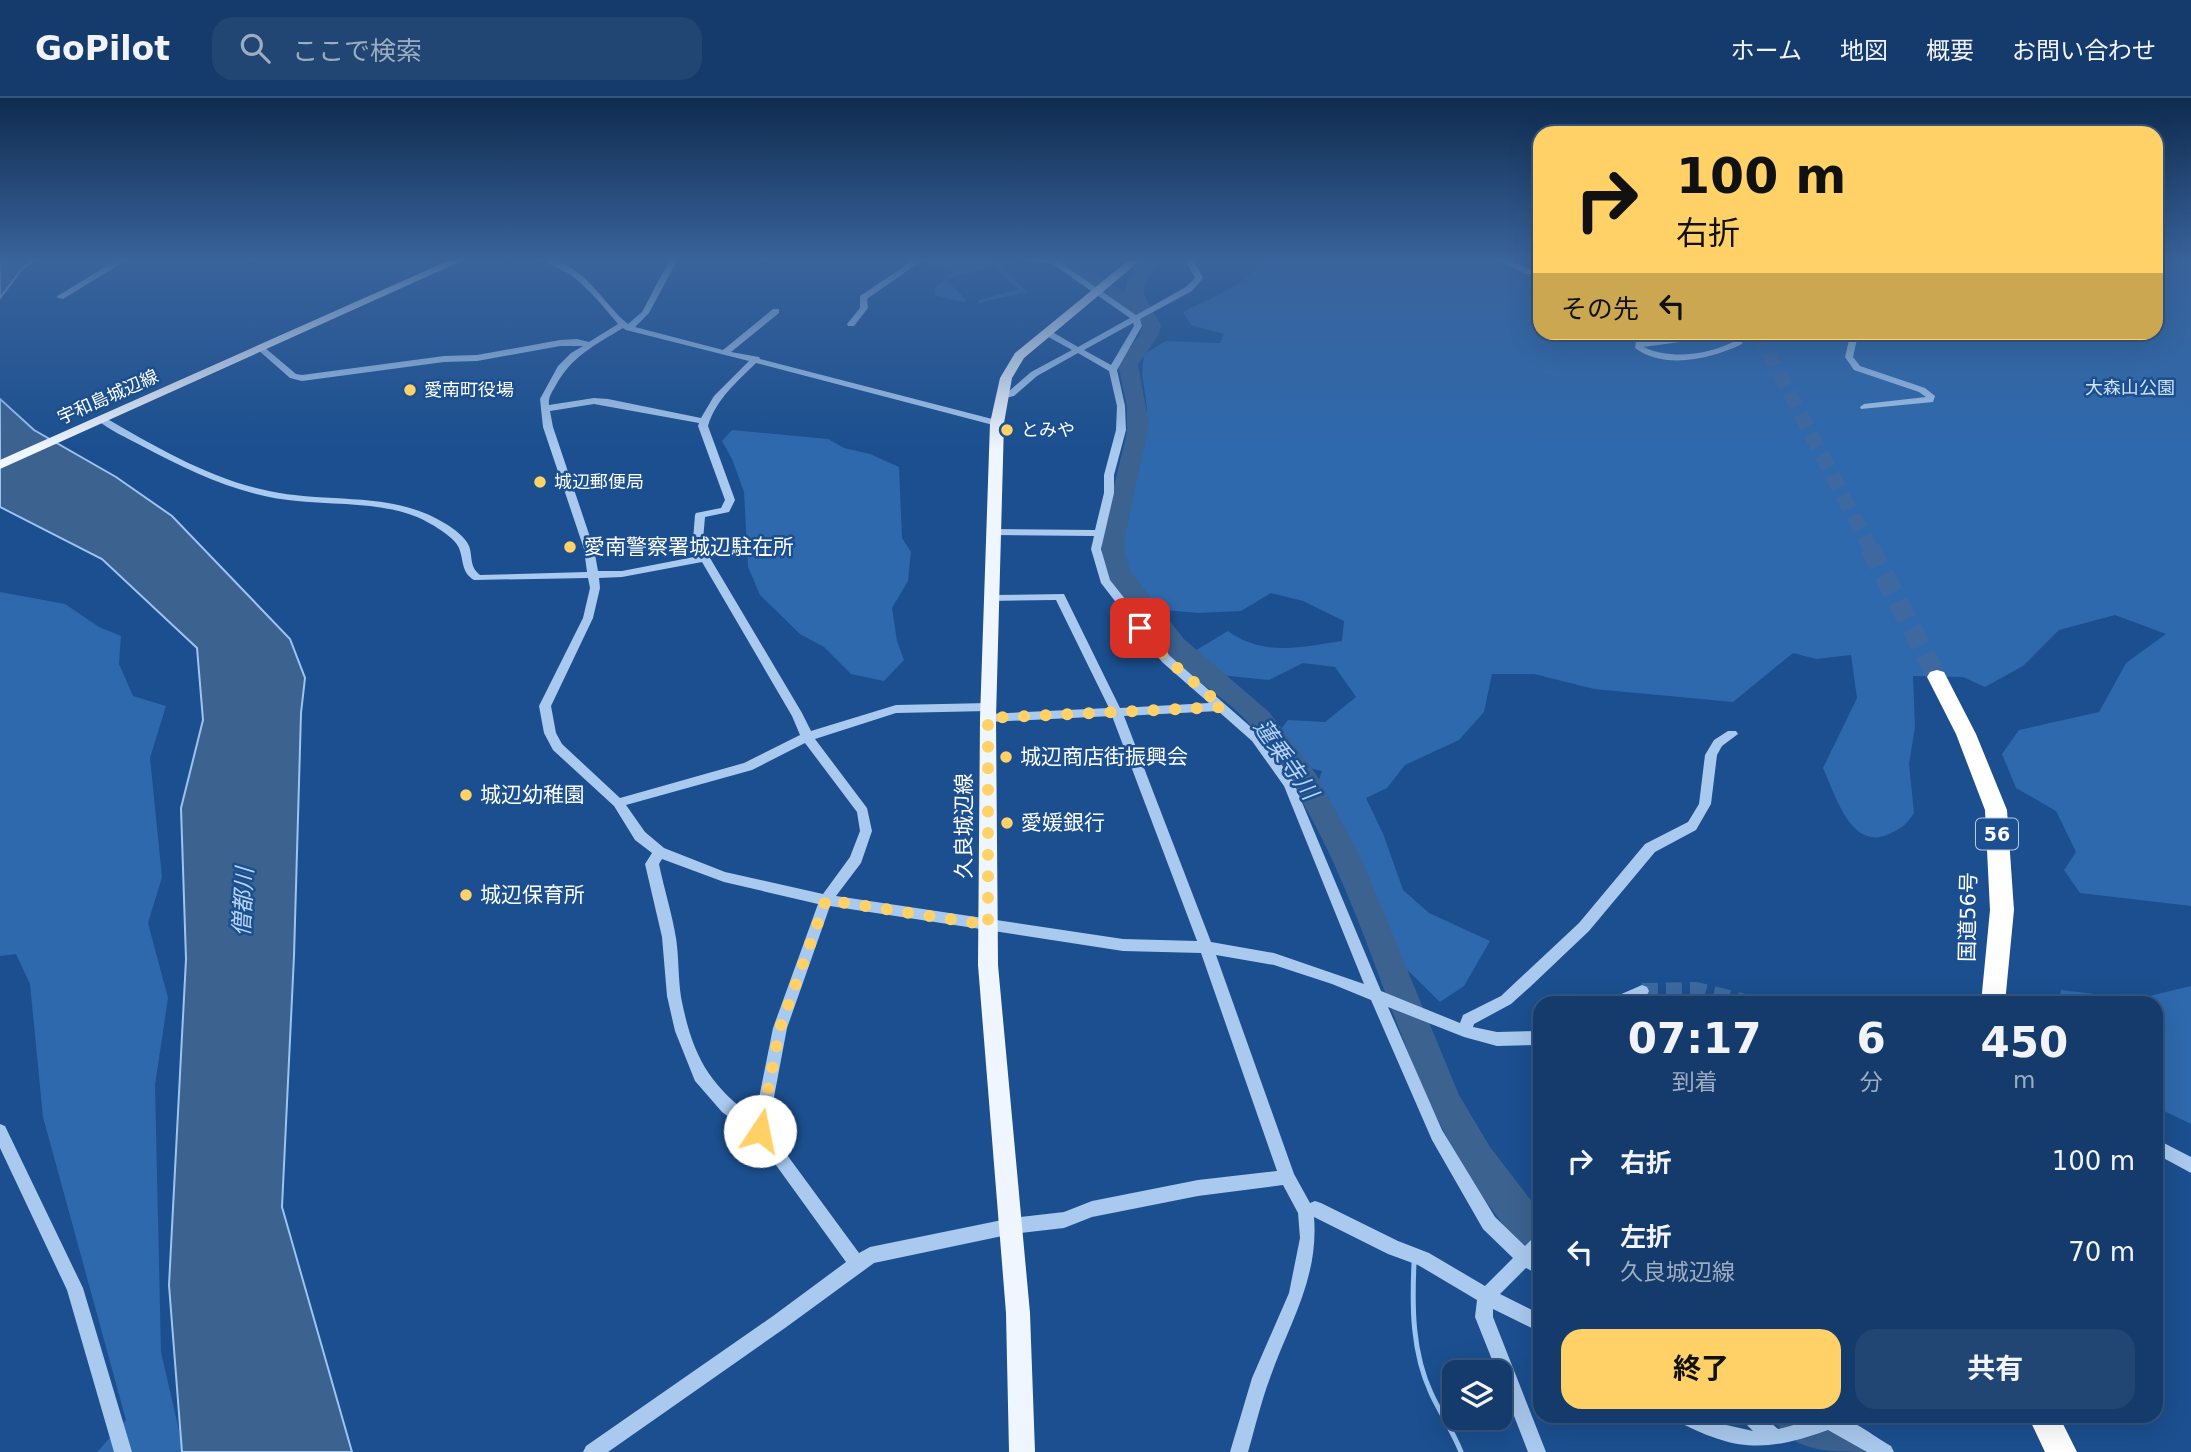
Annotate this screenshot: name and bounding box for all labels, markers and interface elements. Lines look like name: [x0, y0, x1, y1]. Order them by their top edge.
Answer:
search box: [212, 17, 702, 80]
text: GoPilot: [35, 29, 170, 68]
icon: search: [236, 29, 274, 67]
text: ここで検索: [292, 36, 422, 66]
text: ホーム: [1731, 37, 1802, 65]
text: 地図: [1840, 37, 1888, 65]
text: 概要: [1926, 37, 1974, 65]
text: お問い合わせ: [2012, 37, 2156, 65]
text: 100 m: [1676, 148, 1846, 205]
icon: right: [1561, 154, 1652, 245]
text: 右折: [1676, 214, 1740, 252]
icon: left: [1653, 287, 1691, 325]
text: その先: [1561, 294, 1639, 324]
street label: 宇和島城辺線: [54, 365, 161, 428]
park label: 大森山公園: [2085, 377, 2175, 398]
place label: 愛南町役場: [424, 379, 514, 400]
marker: 愛南町役場: [402, 382, 418, 398]
place label: とみや: [1021, 419, 1075, 440]
marker: とみや: [999, 422, 1015, 438]
place label: 城辺郵便局: [554, 471, 644, 492]
marker: 城辺郵便局: [532, 474, 548, 490]
place label: 愛南警察署城辺駐在所: [584, 535, 794, 559]
marker: 愛南警察署城辺駐在所: [562, 539, 578, 555]
pin: [1110, 598, 1170, 658]
icon: arrive: [1121, 609, 1159, 647]
water label: 蓮乗寺川: [1249, 714, 1325, 807]
place label: 城辺商店街振興会: [1020, 745, 1188, 769]
marker: 城辺商店街振興会: [998, 749, 1014, 765]
street label: 久良城辺線: [952, 774, 976, 879]
place label: 城辺幼稚園: [480, 783, 585, 807]
marker: 城辺幼稚園: [458, 787, 474, 803]
place label: 愛媛銀行: [1021, 811, 1105, 835]
marker: 愛媛銀行: [999, 815, 1015, 831]
road number: 56: [1976, 818, 2018, 849]
water label: 僧都川: [228, 864, 258, 937]
street label: 国道56号: [1955, 872, 1981, 962]
place label: 城辺保育所: [480, 883, 585, 907]
marker: 城辺保育所: [458, 887, 474, 903]
text: 07:17: [1628, 1014, 1762, 1063]
text: 6: [1856, 1014, 1886, 1063]
text: 450: [1980, 1018, 2068, 1067]
text: m: [2013, 1067, 2036, 1093]
text: 到着: [1672, 1069, 1718, 1095]
text: 分: [1860, 1069, 1883, 1095]
position arrow: [723, 1094, 797, 1168]
icon: right: [1561, 1142, 1599, 1180]
text: 100 m: [2052, 1146, 2135, 1176]
text: 右折: [1620, 1148, 1672, 1178]
text: 左折: [1620, 1222, 1672, 1252]
icon: left: [1561, 1233, 1599, 1271]
text: 70 m: [2068, 1237, 2135, 1267]
text: 久良城辺線: [1620, 1259, 1735, 1285]
button: 終了: [1561, 1329, 1841, 1409]
button: 共有: [1855, 1329, 2135, 1409]
map controls: [1442, 1360, 1512, 1430]
button: layers: [1442, 1360, 1512, 1430]

